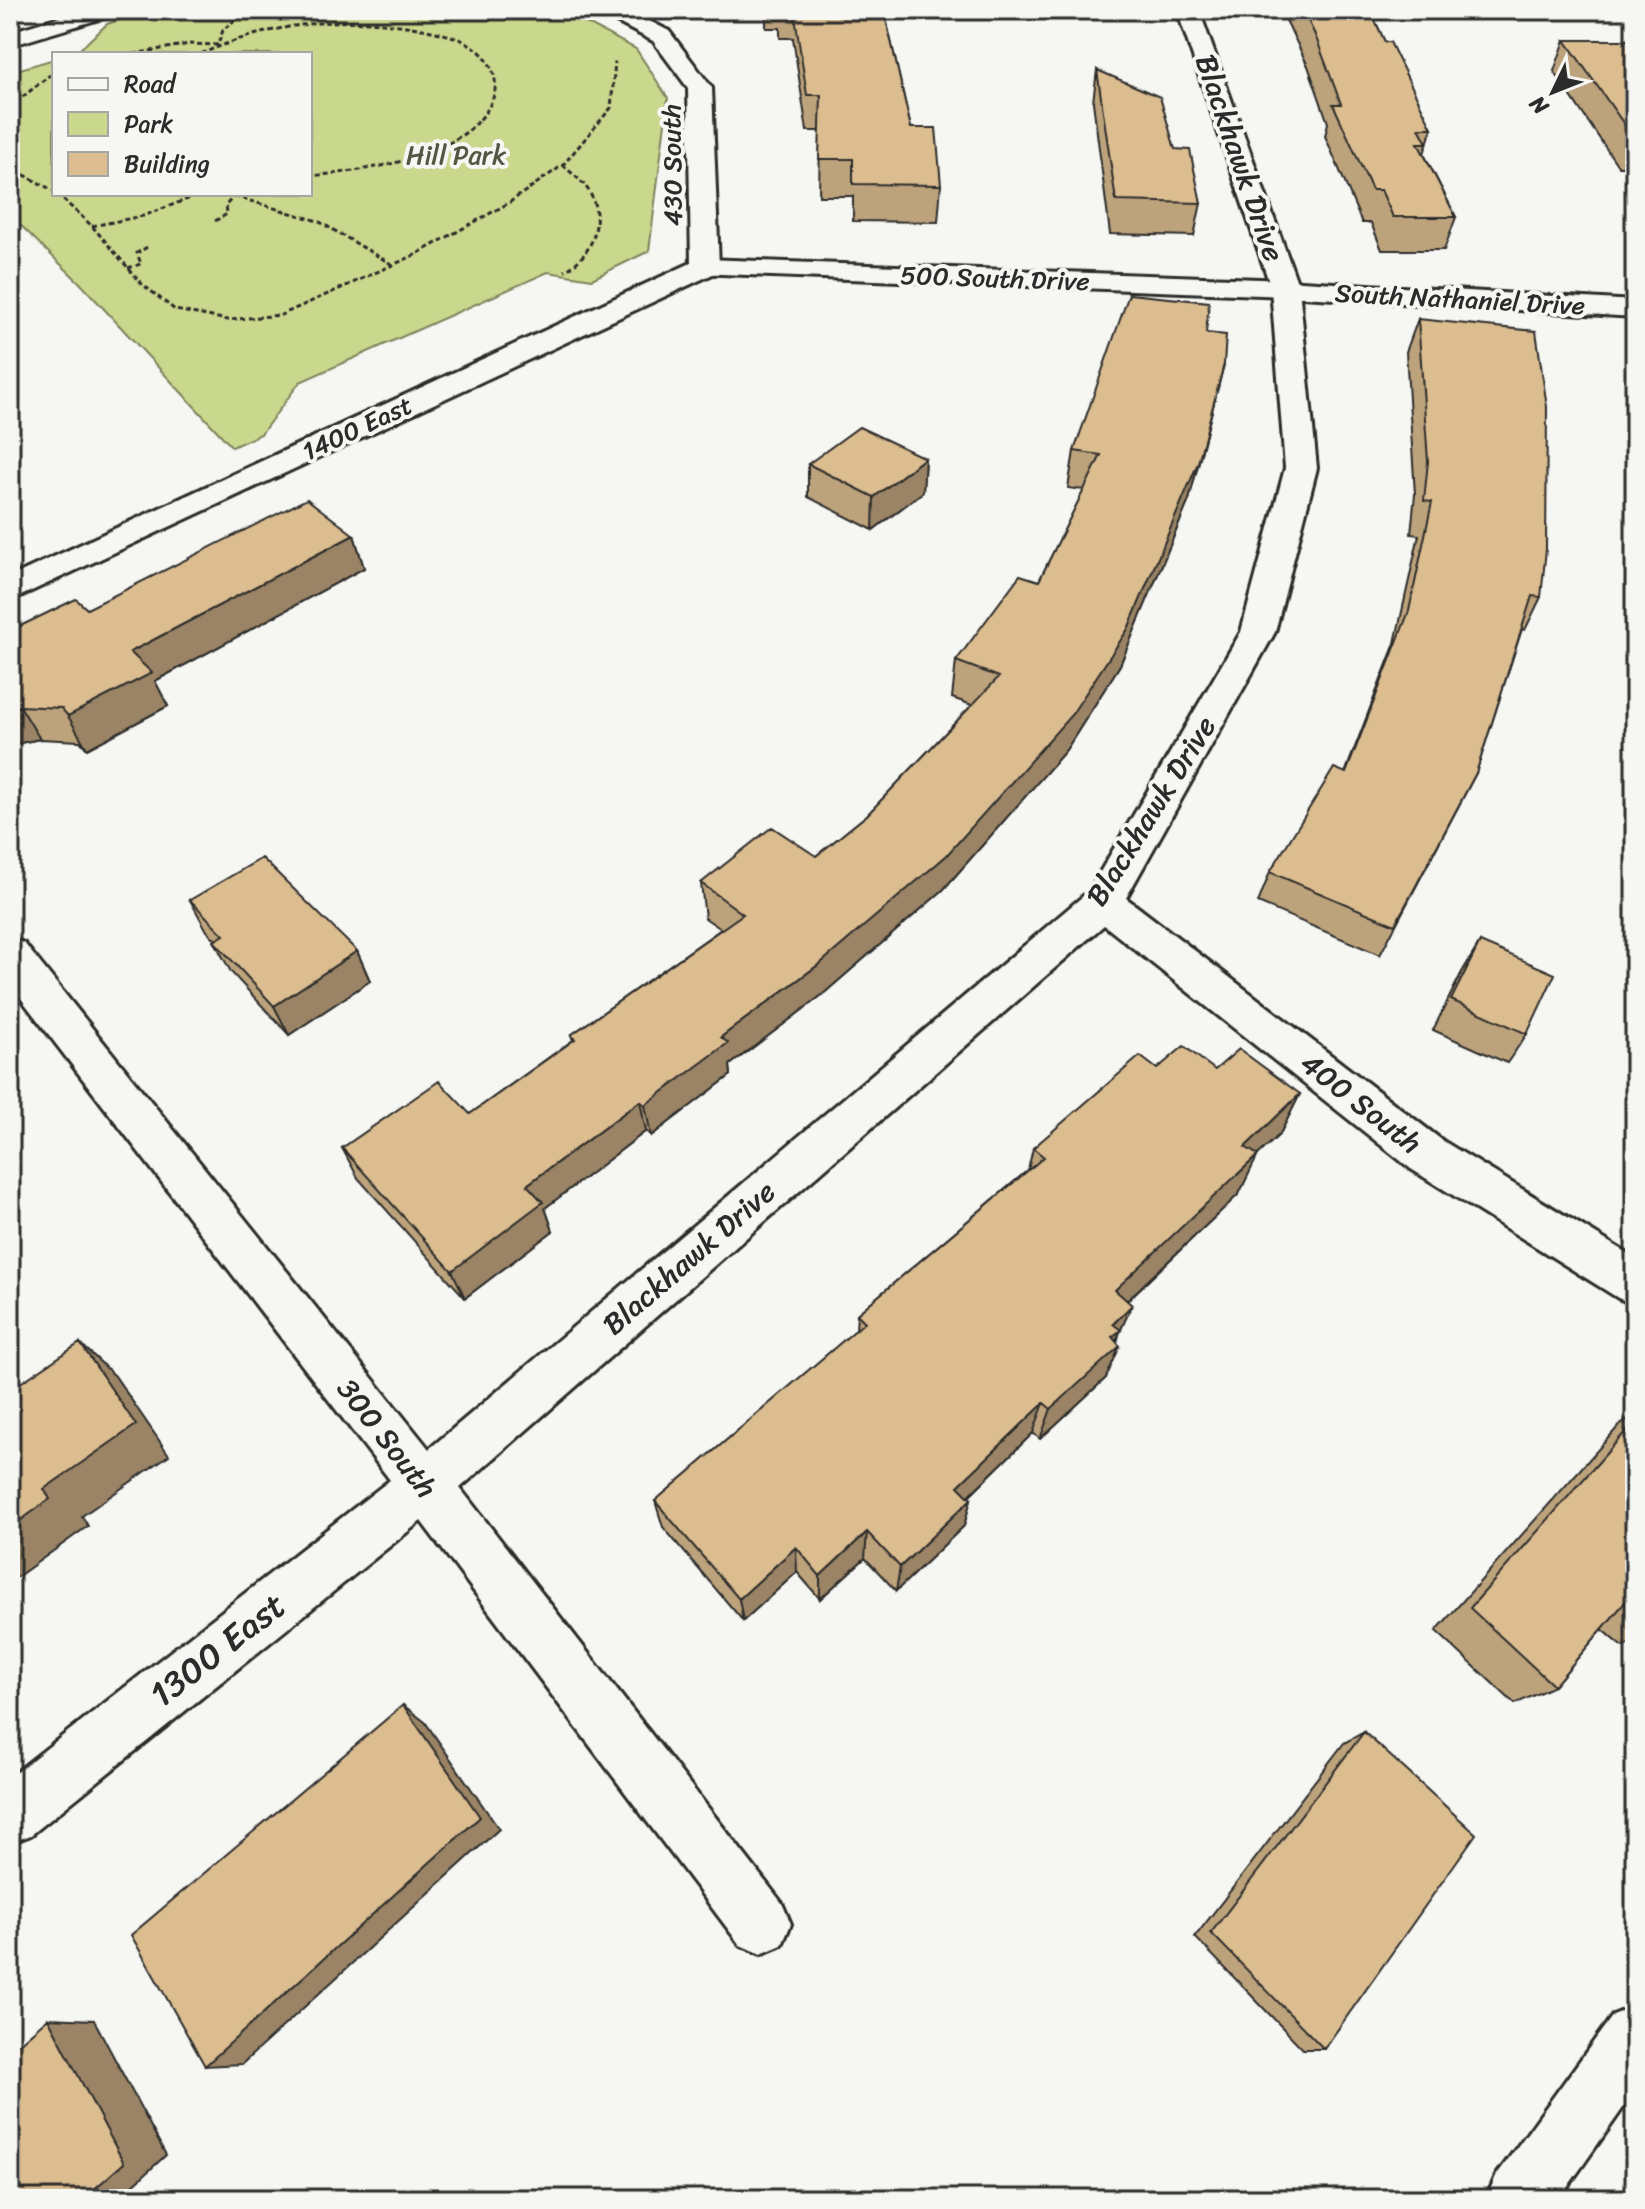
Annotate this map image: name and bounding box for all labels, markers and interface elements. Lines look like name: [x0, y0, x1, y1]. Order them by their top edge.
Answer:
street label: Blackhawk Drive: [1179, 47, 1301, 269]
legend: [52, 52, 312, 196]
north arrow: [1513, 52, 1593, 132]
text: Road: [124, 63, 178, 105]
text: N: [1519, 86, 1559, 125]
text: Park: [124, 103, 173, 145]
street label: 430 South: [648, 104, 696, 226]
park label: Hill Park: [406, 132, 506, 178]
text: Building: [124, 143, 210, 185]
street label: 500 South Drive: [899, 252, 1091, 304]
street label: South Nathaniel Drive: [1334, 269, 1586, 329]
street label: 1400 East: [294, 382, 420, 474]
street label: Blackhawk Drive: [1071, 705, 1231, 917]
street label: 400 South: [1288, 1038, 1434, 1168]
street label: Blackhawk Drive: [590, 1167, 788, 1349]
street label: 300 South: [322, 1366, 452, 1510]
street label: 1300 East: [135, 1575, 301, 1724]

